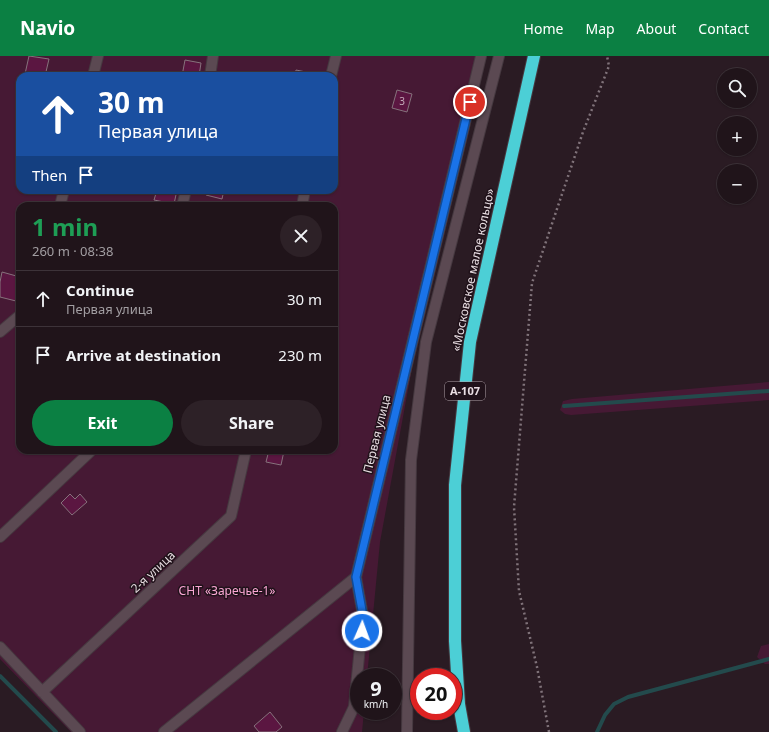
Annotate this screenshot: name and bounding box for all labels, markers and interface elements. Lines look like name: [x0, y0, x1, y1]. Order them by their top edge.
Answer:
text: Navio: [20, 15, 75, 41]
text: Home: [524, 19, 563, 38]
text: Map: [585, 19, 615, 38]
text: About: [637, 19, 676, 38]
text: Contact: [698, 19, 749, 38]
map controls: [717, 68, 757, 204]
button: search: [717, 68, 757, 108]
text: 30 m: [98, 83, 165, 121]
pin: [453, 85, 487, 119]
icon: ahead: [32, 88, 84, 140]
icon: arrive: [459, 91, 481, 113]
house number: 3: [399, 94, 405, 108]
button: +: [717, 116, 757, 156]
text: Первая улица: [98, 119, 218, 143]
icon: arrive: [75, 164, 97, 186]
button: −: [717, 164, 757, 204]
text: Then: [32, 165, 67, 185]
street label: «Московское малое кольцо»: [447, 187, 498, 353]
text: 1 min: [32, 210, 98, 243]
button: close: [280, 215, 322, 257]
text: 260 m · 08:38: [32, 242, 113, 260]
text: Continue: [66, 280, 134, 300]
icon: ahead: [32, 288, 54, 310]
text: 30 m: [287, 289, 322, 309]
text: Первая улица: [66, 300, 153, 318]
icon: arrive: [32, 344, 54, 366]
text: Arrive at destination: [66, 345, 221, 365]
text: 230 m: [278, 345, 322, 365]
road number: А-107: [445, 382, 485, 400]
street label: Первая улица: [359, 393, 394, 475]
button: Exit: [32, 400, 173, 446]
button: Share: [181, 400, 322, 446]
street label: 2-я улица: [127, 547, 178, 597]
park label: СНТ «Заречье-1»: [179, 582, 275, 599]
position arrow: [341, 610, 383, 652]
speed limit sign: 20: [410, 668, 462, 720]
text: 9: [370, 675, 382, 702]
text: km/h: [364, 697, 388, 711]

